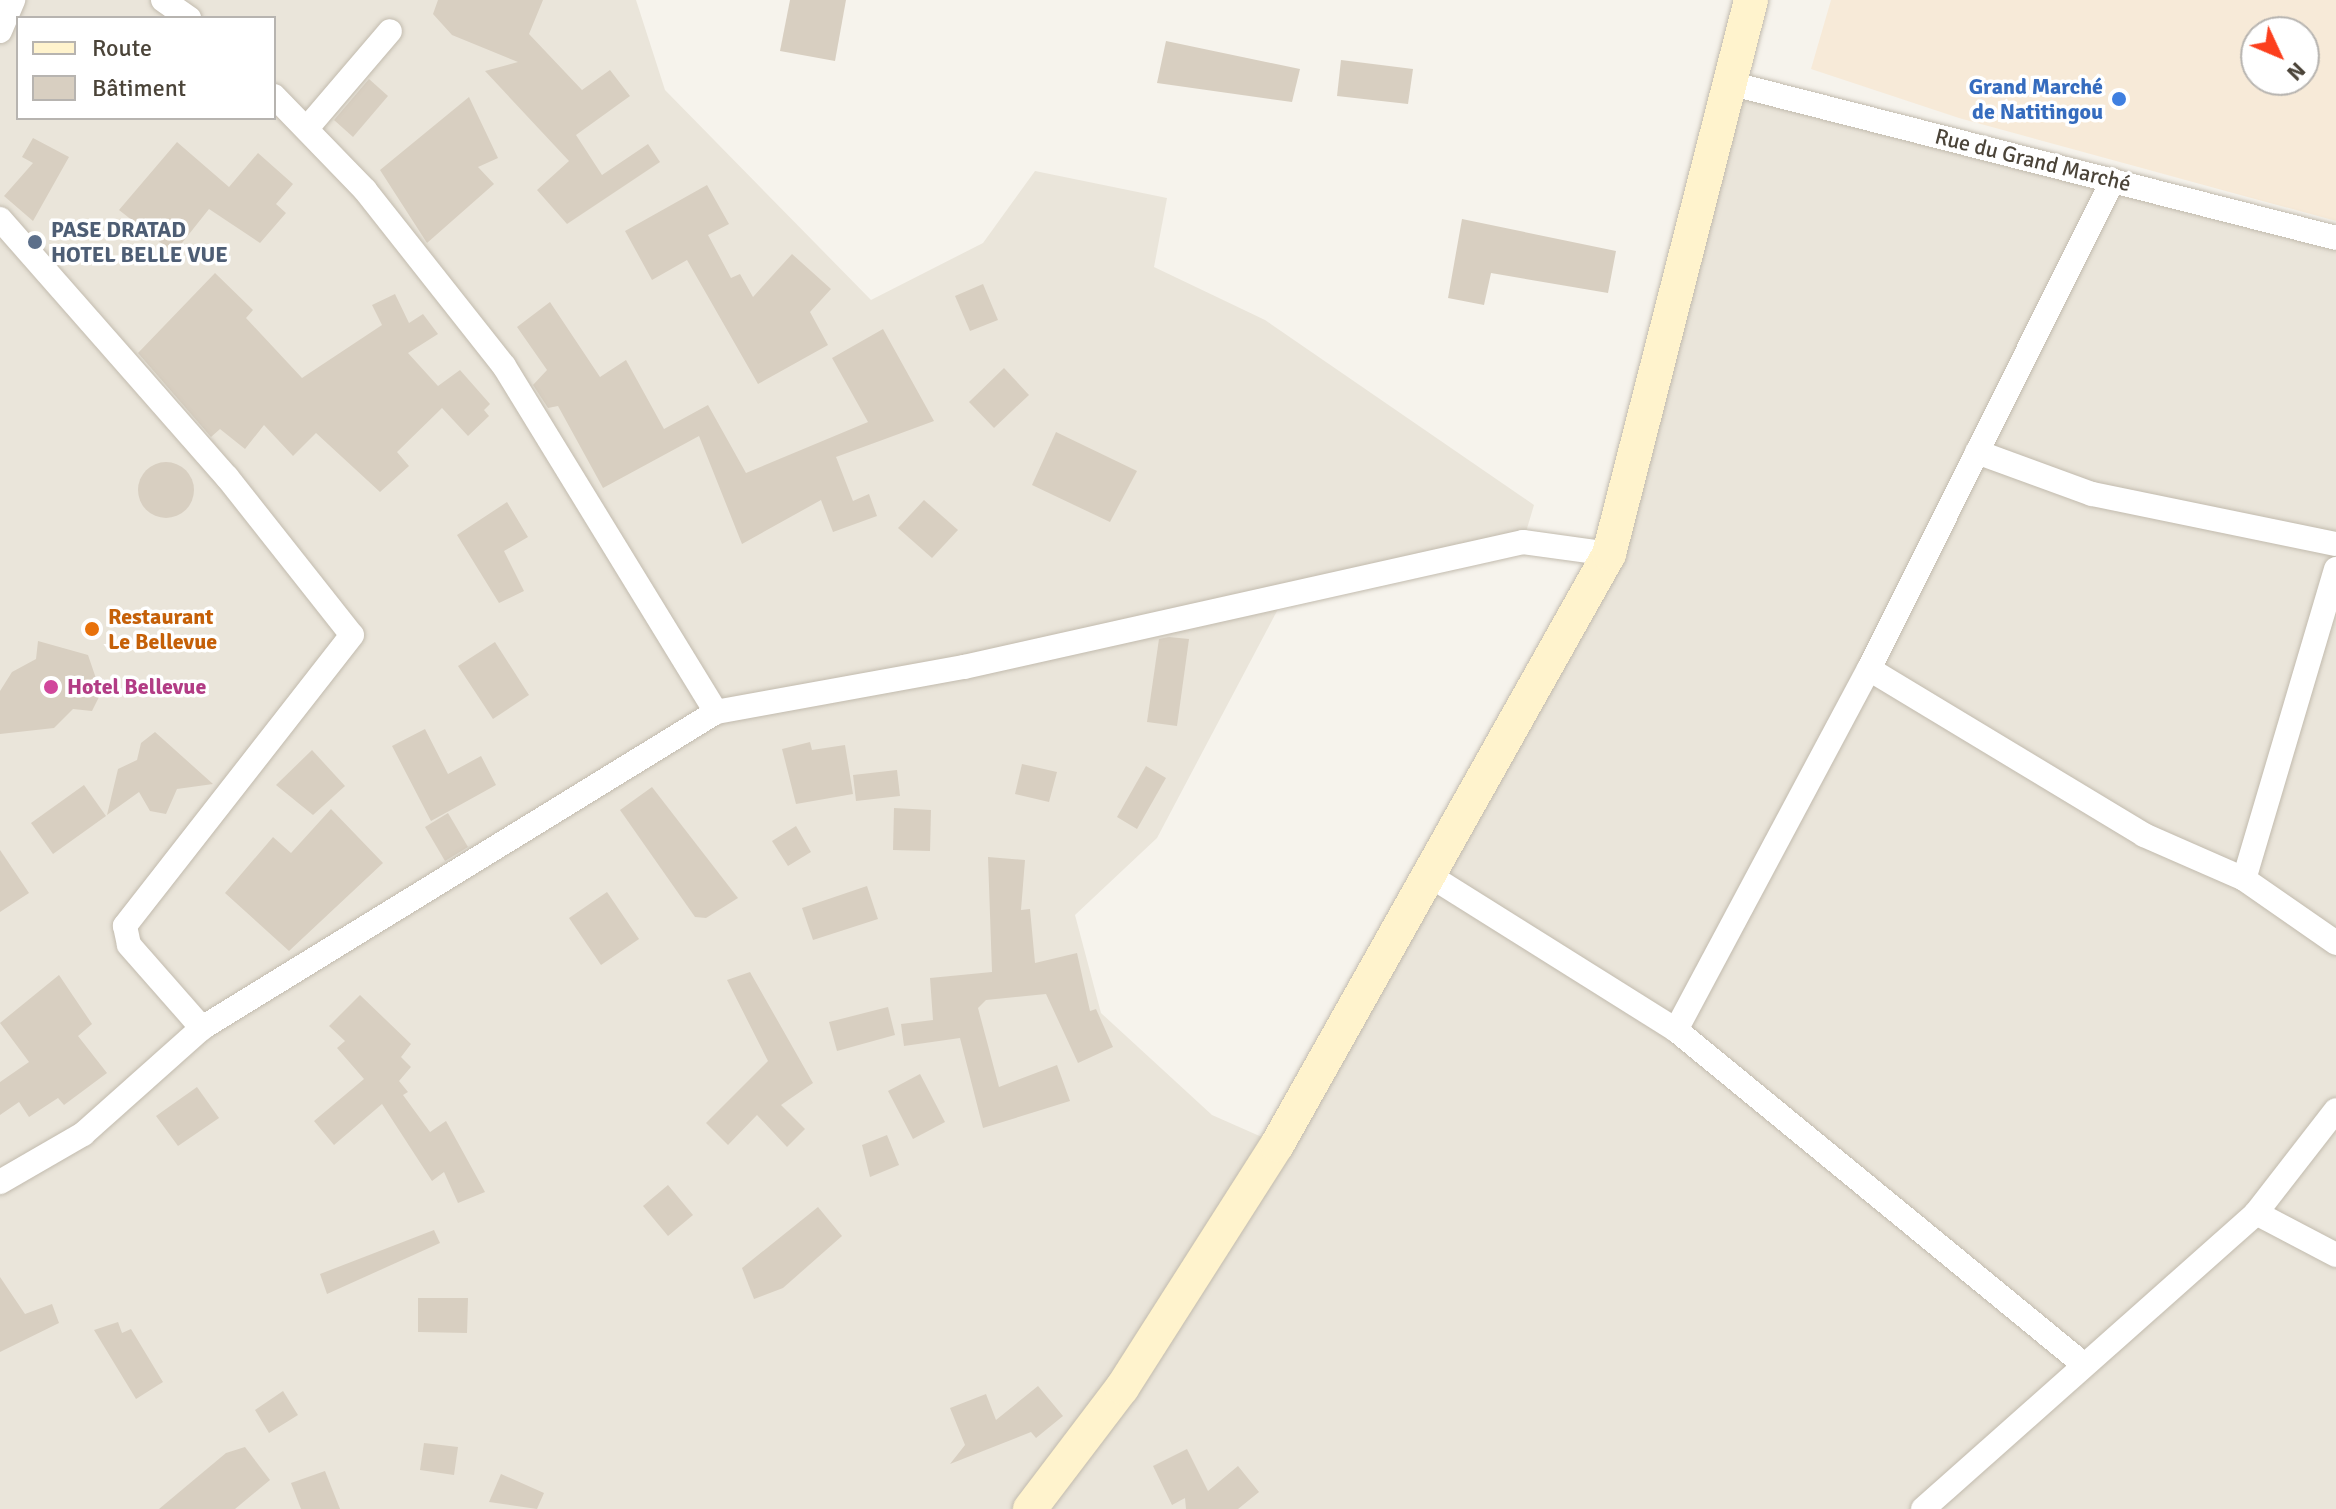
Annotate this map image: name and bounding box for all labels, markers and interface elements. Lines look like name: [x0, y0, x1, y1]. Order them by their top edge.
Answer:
legend: [16, 16, 276, 120]
north arrow: [2240, 16, 2320, 96]
text: Route: [92, 33, 152, 63]
text: N: [2281, 57, 2311, 87]
text: Bâtiment: [92, 73, 186, 103]
place label: Grand Marché de Natitingou: [1969, 73, 2103, 124]
marker: Grand Marché de Natitingou: [2110, 90, 2128, 108]
street label: Rue du Grand Marché: [1932, 123, 2134, 197]
place label: PASE DRATAD HOTEL BELLE VUE: [51, 216, 228, 268]
marker: PASE DRATAD HOTEL BELLE VUE: [26, 233, 44, 251]
place label: Restaurant Le Bellevue: [108, 603, 217, 654]
marker: Restaurant Le Bellevue: [83, 620, 101, 638]
place label: Hotel Bellevue: [67, 674, 206, 700]
marker: Hotel Bellevue: [42, 678, 60, 696]

